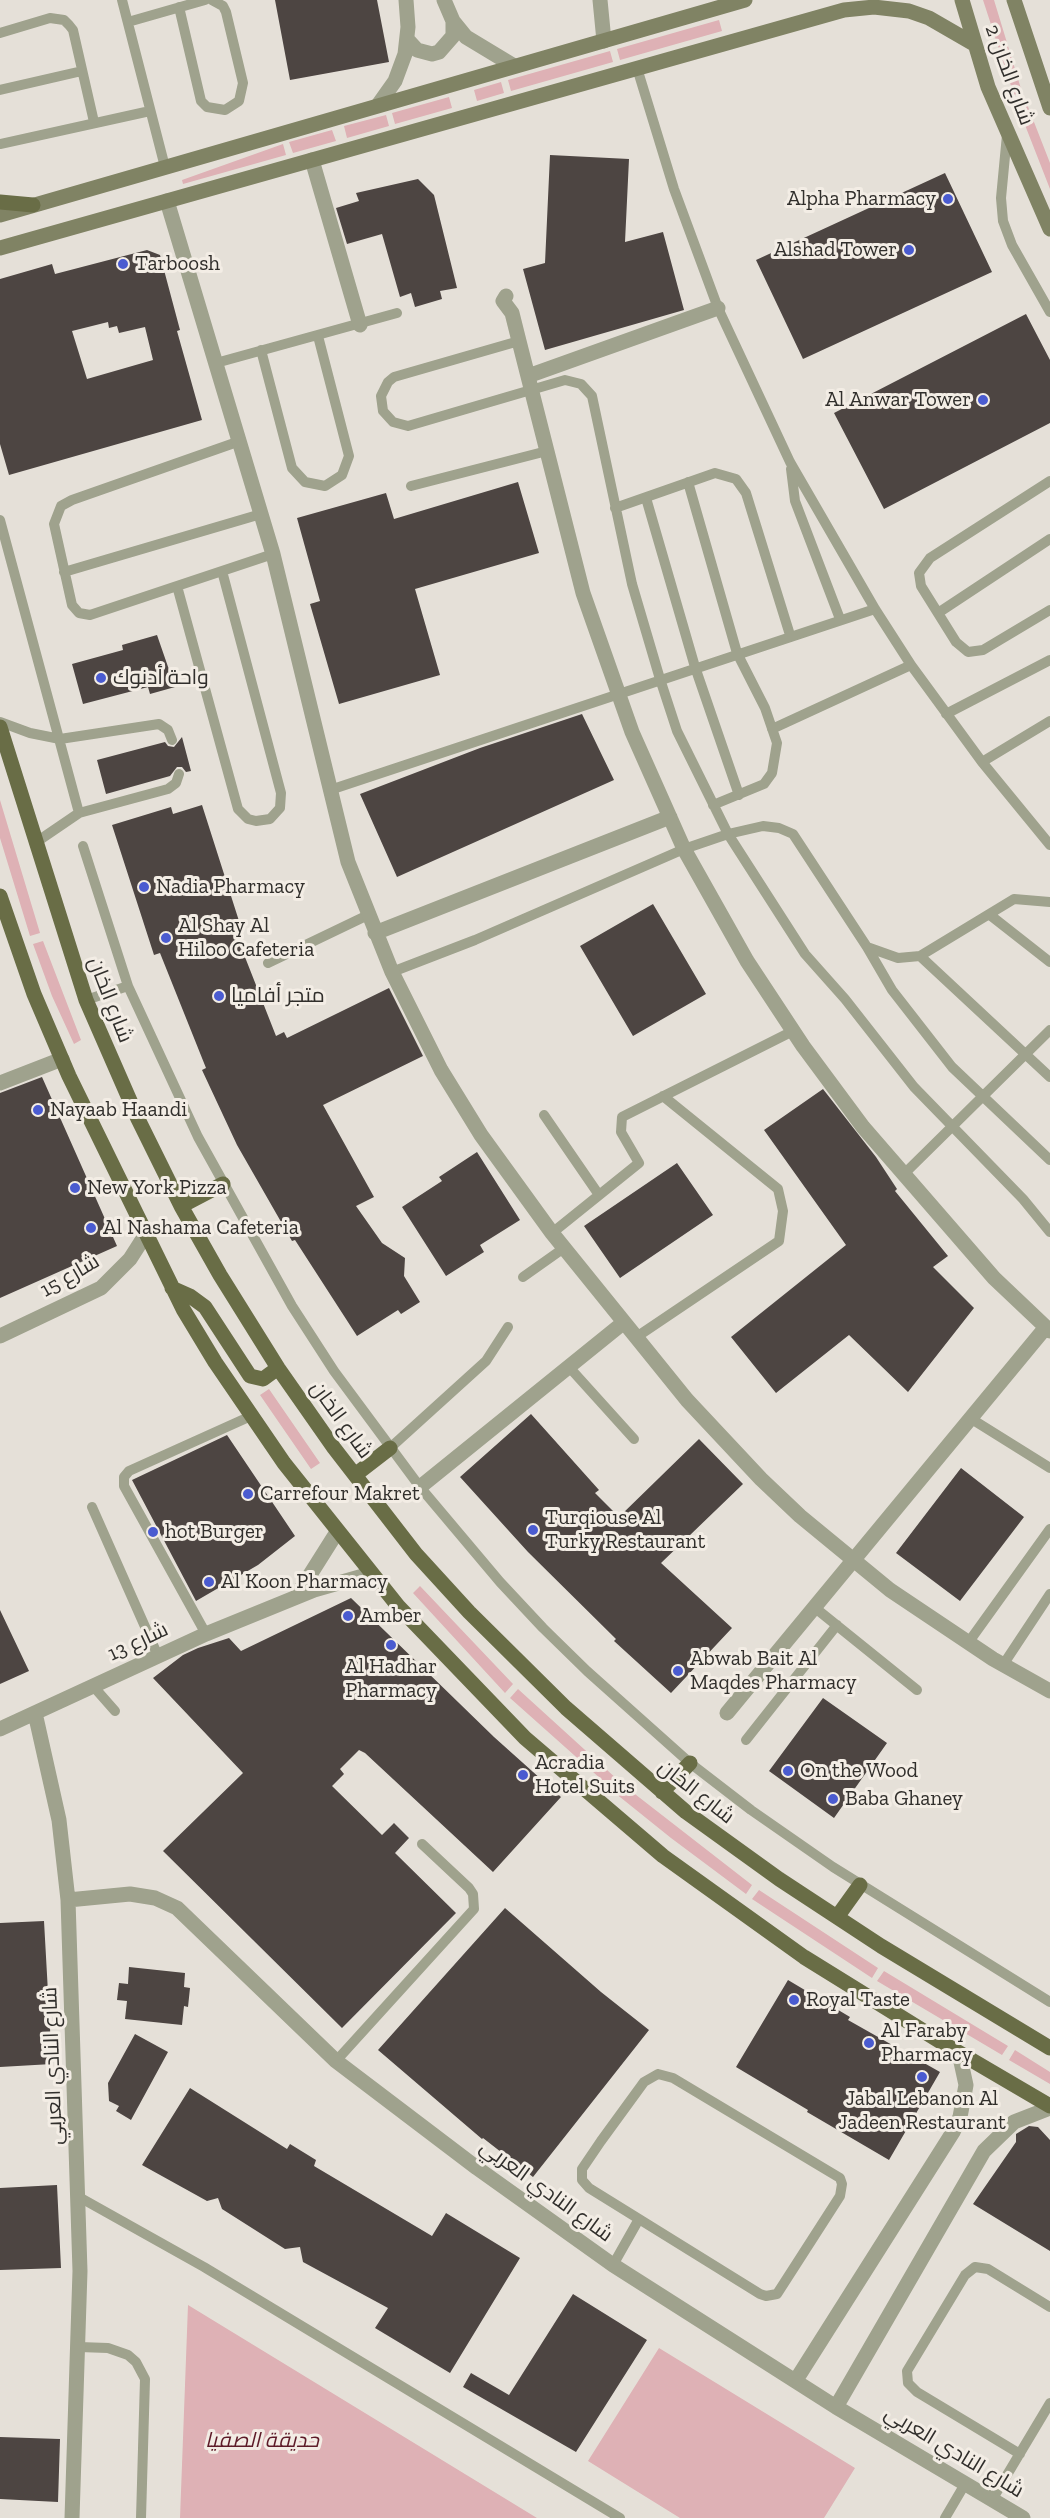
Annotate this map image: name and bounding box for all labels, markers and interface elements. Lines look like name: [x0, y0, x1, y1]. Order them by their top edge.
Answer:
street label: شارع الخان 2: [979, 21, 1039, 129]
place label: Alpha Pharmacy: [787, 186, 936, 212]
marker: Alpha Pharmacy: [941, 192, 955, 206]
place label: Alshad Tower: [774, 237, 897, 263]
marker: Alshad Tower: [902, 243, 916, 257]
place label: Tarboosh: [135, 251, 220, 277]
marker: Tarboosh: [116, 257, 130, 271]
place label: Al Anwar Tower: [825, 387, 971, 413]
marker: Al Anwar Tower: [976, 393, 990, 407]
place label: واحة أدنوك: [113, 665, 209, 691]
marker: واحة أدنوك: [94, 671, 108, 685]
place label: Nadia Pharmacy: [156, 874, 305, 900]
marker: Nadia Pharmacy: [137, 880, 151, 894]
place label: Al Shay Al Hiloo Cafeteria: [178, 913, 314, 963]
marker: Al Shay Al Hiloo Cafeteria: [159, 931, 173, 945]
street label: شارع الخان: [82, 954, 138, 1046]
place label: متجر أفاميا: [231, 983, 325, 1009]
marker: متجر أفاميا: [212, 989, 226, 1003]
place label: Nayaab Haandi: [50, 1097, 187, 1123]
marker: Nayaab Haandi: [31, 1103, 45, 1117]
place label: New York Pizza: [87, 1175, 227, 1201]
marker: New York Pizza: [68, 1181, 82, 1195]
place label: Al Nashama Cafeteria: [103, 1215, 299, 1241]
marker: Al Nashama Cafeteria: [84, 1221, 98, 1235]
street label: شارع 15: [36, 1249, 104, 1303]
street label: شارع الخان: [304, 1376, 378, 1464]
place label: Carrefour Makret: [260, 1481, 420, 1507]
marker: Carrefour Makret: [241, 1487, 255, 1501]
place label: Turqiouse Al Turky Restaurant: [545, 1505, 705, 1555]
place label: hot Burger: [165, 1519, 264, 1545]
marker: Turqiouse Al Turky Restaurant: [526, 1523, 540, 1537]
marker: hot Burger: [146, 1525, 160, 1539]
place label: Al Koon Pharmacy: [221, 1569, 388, 1595]
marker: Al Koon Pharmacy: [202, 1575, 216, 1589]
place label: Amber: [360, 1603, 422, 1629]
marker: Amber: [341, 1609, 355, 1623]
street label: شارع 13: [104, 1617, 172, 1667]
marker: Al Hadhar Pharmacy: [384, 1638, 398, 1652]
place label: Abwab Bait Al Maqdes Pharmacy: [690, 1646, 857, 1696]
place label: Al Hadhar Pharmacy: [345, 1654, 437, 1704]
marker: Abwab Bait Al Maqdes Pharmacy: [671, 1664, 685, 1678]
place label: Acradia Hotel Suits: [535, 1750, 635, 1800]
street label: شارع الخان: [653, 1754, 739, 1830]
place label: On the Wood: [800, 1758, 918, 1784]
marker: On the Wood: [781, 1764, 795, 1778]
marker: Acradia Hotel Suits: [516, 1768, 530, 1782]
place label: Baba Ghaney: [845, 1786, 963, 1812]
marker: Baba Ghaney: [826, 1792, 840, 1806]
street label: شارع النادي العربي: [38, 1987, 68, 2145]
place label: Royal Taste: [806, 1987, 910, 2013]
marker: Royal Taste: [787, 1993, 801, 2007]
place label: Al Faraby Pharmacy: [881, 2018, 972, 2068]
marker: Al Faraby Pharmacy: [862, 2036, 876, 2050]
marker: Jabal Lebanon Al Jadeen Restaurant: [915, 2070, 929, 2084]
place label: Jabal Lebanon Al Jadeen Restaurant: [838, 2086, 1006, 2136]
street label: شارع النادي العربي: [475, 2134, 617, 2248]
street label: شارع النادي العربي: [880, 2400, 1028, 2504]
park label: حديقة الصفيا: [205, 2428, 319, 2454]

